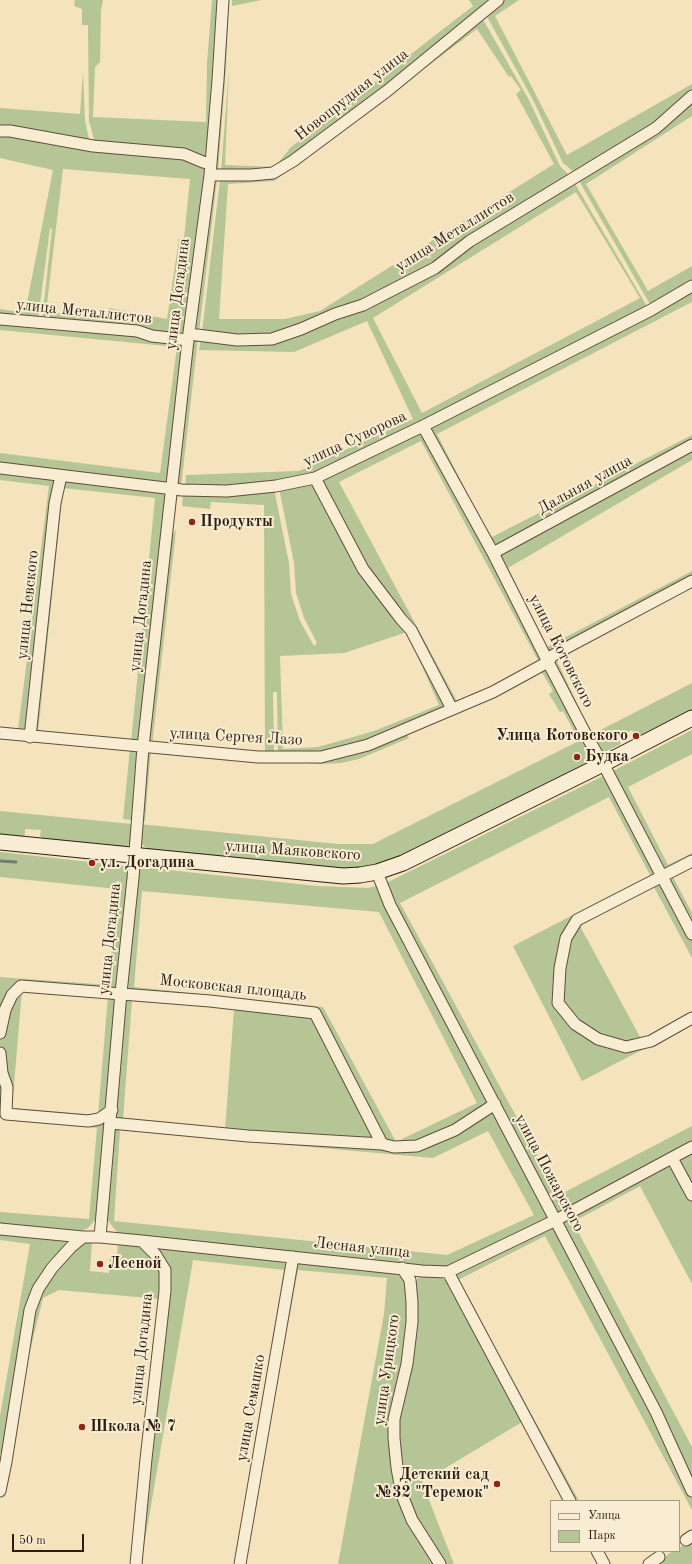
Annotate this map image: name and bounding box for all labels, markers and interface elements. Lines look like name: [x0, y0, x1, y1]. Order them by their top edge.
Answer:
street label: Новопрудная улица: [291, 45, 413, 145]
street label: улица Металлистов: [392, 188, 518, 276]
street label: улица Догадина: [162, 237, 194, 351]
street label: улица Металлистов: [15, 295, 153, 329]
street label: улица Суворова: [300, 407, 410, 471]
street label: Дальняя улица: [534, 451, 636, 519]
place label: Продукты: [200, 512, 273, 532]
marker: Продукты: [187, 517, 197, 527]
street label: улица Невского: [13, 549, 43, 661]
street label: улица Догадина: [126, 559, 156, 673]
street label: улица Котовского: [524, 591, 598, 711]
street label: улица Сергея Лазо: [169, 724, 303, 750]
place label: Улица Котовского: [496, 726, 628, 746]
marker: Улица Котовского: [631, 731, 641, 741]
place label: Будка: [585, 747, 629, 767]
marker: Будка: [572, 752, 582, 762]
street label: улица Маяковского: [225, 837, 361, 865]
place label: ул. Догадина: [100, 853, 195, 873]
marker: ул. Догадина: [87, 858, 97, 868]
street label: улица Догадина: [95, 882, 125, 996]
street label: Московская площадь: [158, 971, 308, 1005]
street label: улица Пожарского: [510, 1111, 588, 1235]
street label: Лесная улица: [313, 1233, 411, 1263]
place label: Лесной: [108, 1254, 162, 1274]
marker: Лесной: [95, 1259, 105, 1269]
street label: улица Догадина: [127, 1292, 157, 1406]
street label: улица Урицкого: [370, 1313, 404, 1427]
street label: улица Семашко: [232, 1353, 270, 1463]
place label: Школа № 7: [90, 1417, 176, 1437]
marker: Школа № 7: [77, 1422, 87, 1432]
place label: Детский сад №32 "Теремок": [375, 1465, 489, 1503]
marker: Детский сад №32 "Теремок": [492, 1479, 502, 1489]
legend: [550, 1500, 680, 1552]
text: Улица: [588, 1510, 621, 1522]
scale bar: [14, 1526, 86, 1552]
text: Парк: [588, 1530, 616, 1542]
text: 50 m: [19, 1535, 46, 1547]

